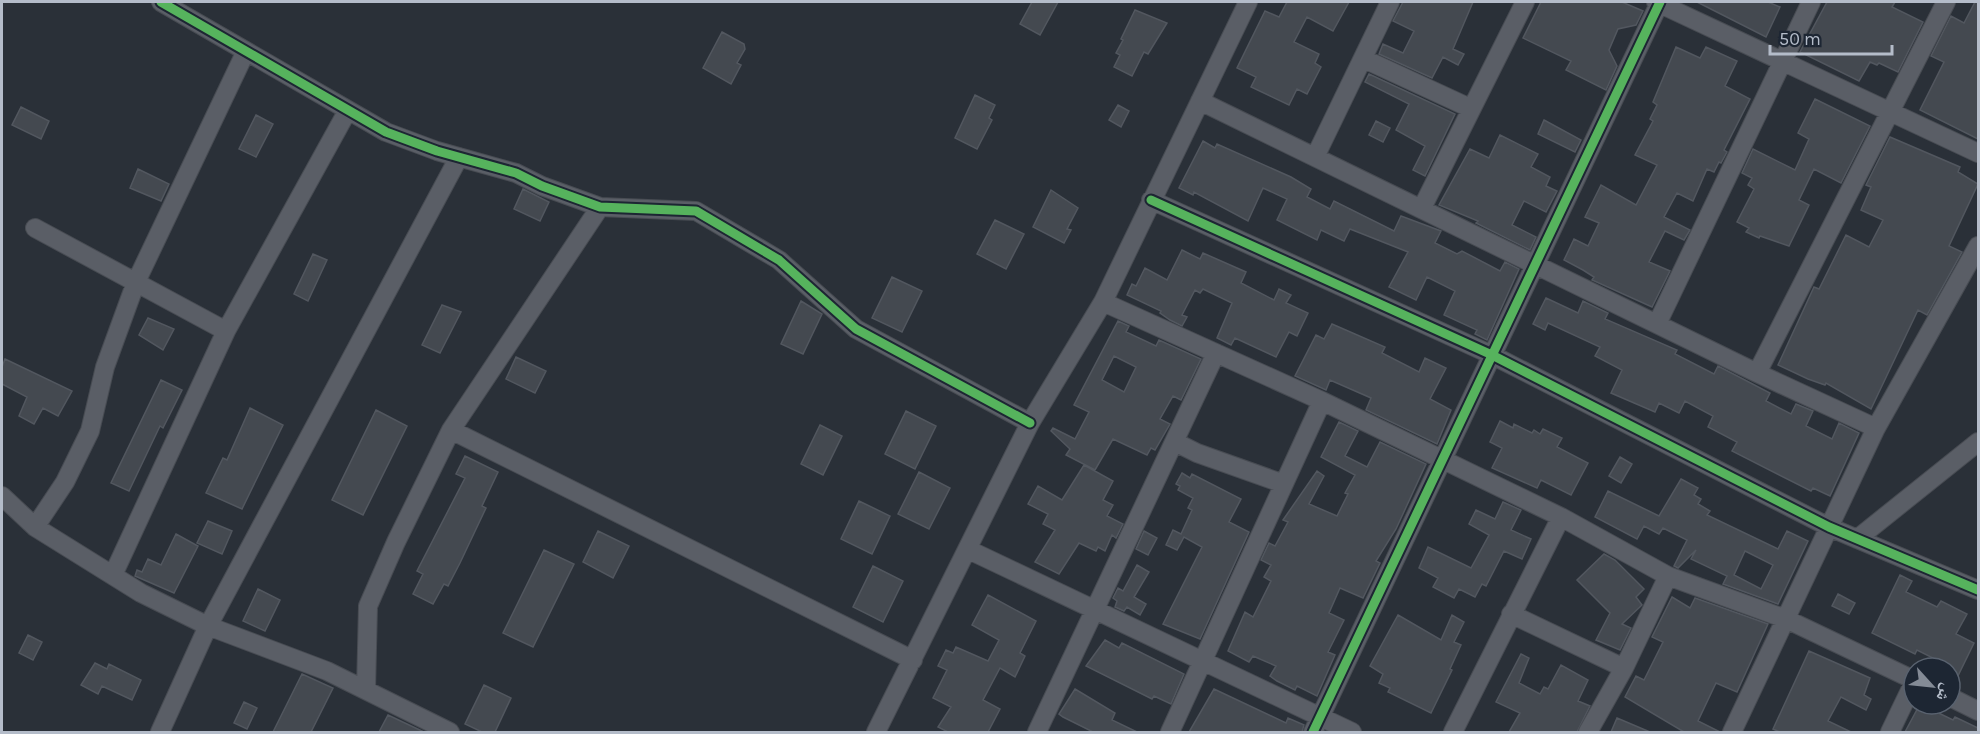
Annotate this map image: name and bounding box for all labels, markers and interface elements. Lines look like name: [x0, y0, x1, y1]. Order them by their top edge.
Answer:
scale bar: [1770, 18, 1892, 56]
text: 50 m: [1779, 28, 1821, 50]
north arrow: [1902, 656, 1962, 716]
text: ش: [1933, 681, 1957, 704]

